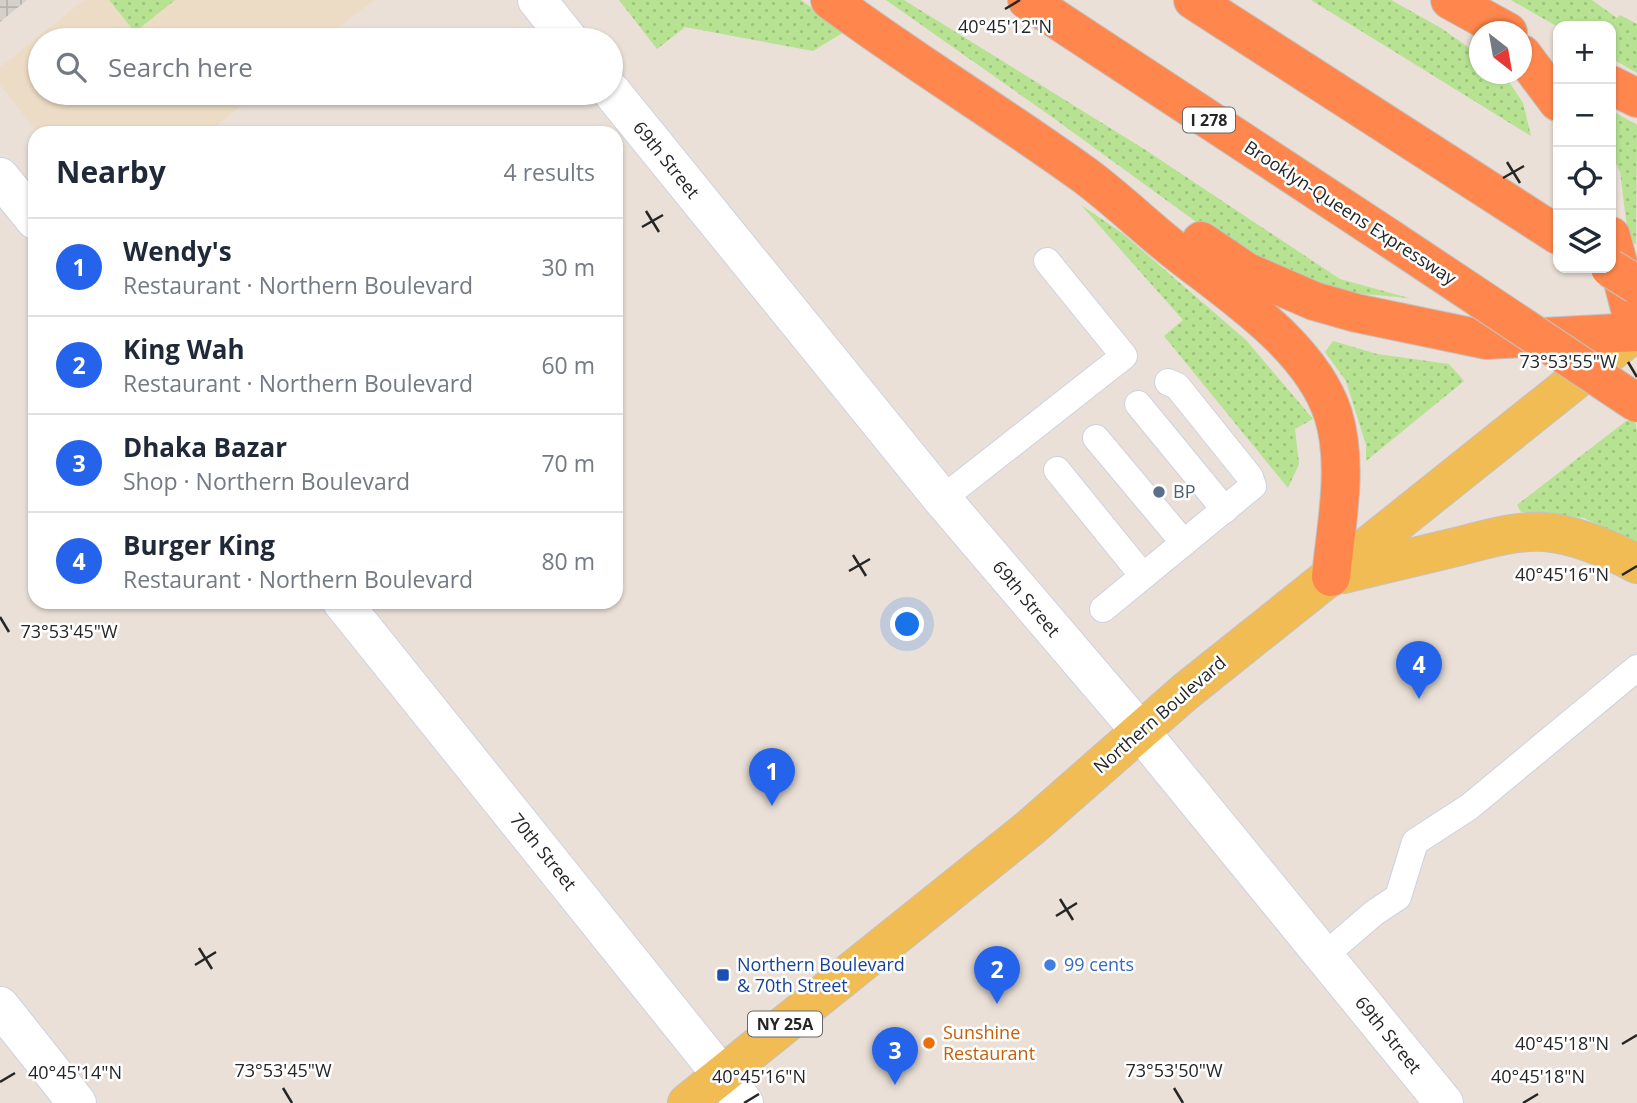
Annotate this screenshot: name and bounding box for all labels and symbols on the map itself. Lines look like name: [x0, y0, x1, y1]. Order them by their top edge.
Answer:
text: 40°45'12"N: [958, 14, 1052, 38]
north arrow: [1469, 21, 1532, 84]
road number: I 278: [1183, 108, 1235, 132]
street label: 69th Street: [628, 116, 705, 203]
street label: Brooklyn-Queens Expressway: [1240, 135, 1462, 290]
text: 73°53'55"W: [1519, 349, 1617, 373]
place label: BP: [1173, 479, 1195, 503]
marker: BP: [1151, 484, 1167, 500]
street label: 69th Street: [988, 555, 1066, 642]
text: 40°45'16"N: [1515, 562, 1609, 586]
your location: [890, 607, 924, 641]
text: 73°53'45"W: [20, 619, 118, 643]
pin: 4: [1396, 641, 1442, 699]
street label: Northern Boulevard: [1088, 650, 1231, 778]
pin: 1: [749, 748, 795, 806]
street label: 70th Street: [505, 808, 582, 895]
pin: 2: [974, 946, 1020, 1004]
place label: Northern Boulevard & 70th Street: [737, 952, 905, 997]
place label: 99 cents: [1064, 952, 1134, 976]
marker: 99 cents: [1042, 957, 1058, 973]
marker: Northern Boulevard & 70th Street: [715, 967, 731, 983]
street label: 69th Street: [1350, 991, 1427, 1078]
road number: NY 25A: [748, 1012, 822, 1036]
place label: Sunshine Restaurant: [943, 1020, 1035, 1065]
pin: 3: [872, 1027, 918, 1085]
text: 40°45'18"N: [1515, 1031, 1609, 1055]
marker: Sunshine Restaurant: [921, 1035, 937, 1051]
text: 73°53'45"W: [234, 1058, 332, 1082]
text: 73°53'50"W: [1125, 1058, 1223, 1082]
text: 40°45'14"N: [28, 1060, 122, 1084]
text: 40°45'16"N: [712, 1064, 806, 1088]
text: 40°45'18"N: [1491, 1064, 1585, 1088]

